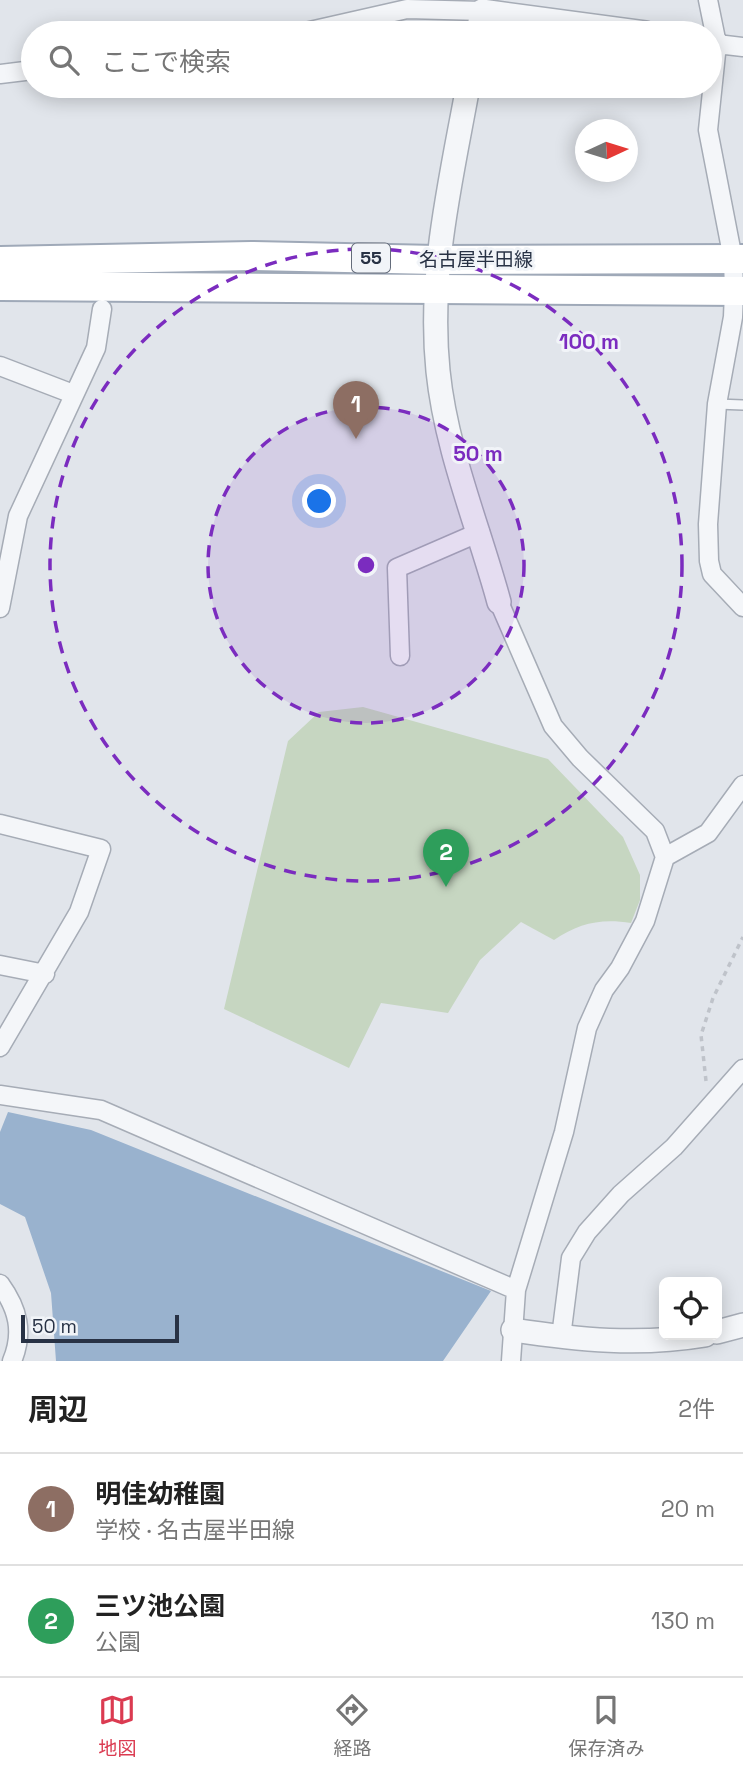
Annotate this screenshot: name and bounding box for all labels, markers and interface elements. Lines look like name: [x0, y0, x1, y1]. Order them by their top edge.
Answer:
search box: [21, 21, 722, 98]
icon: search: [45, 41, 83, 79]
text: ここで検索: [101, 45, 231, 79]
north arrow: [575, 119, 638, 182]
road number: 55: [352, 244, 390, 272]
street label: 名古屋半田線: [419, 247, 533, 272]
text: 100 m: [559, 328, 619, 355]
pin: 1: [333, 381, 379, 439]
text: 50 m: [453, 440, 503, 467]
your location: [302, 484, 336, 518]
centre of rings: [354, 553, 378, 577]
pin: 2: [423, 829, 469, 887]
map controls: [659, 1277, 722, 1340]
button: locate: [659, 1277, 722, 1340]
scale bar: [21, 1312, 178, 1344]
text: 50 m: [32, 1314, 77, 1339]
text: 周辺: [28, 1390, 88, 1429]
text: 2件: [678, 1394, 715, 1424]
text: 明佳幼稚園: [95, 1477, 225, 1511]
text: 1: [46, 1494, 56, 1524]
text: 20 m: [661, 1494, 715, 1524]
text: 学校 · 名古屋半田線: [95, 1515, 295, 1545]
text: 三ツ池公園: [95, 1589, 225, 1623]
text: 2: [44, 1606, 58, 1636]
text: 130 m: [651, 1606, 715, 1636]
text: 公園: [95, 1627, 141, 1657]
tab: 地図: [98, 1691, 137, 1761]
tab: 経路: [333, 1691, 372, 1761]
tab: 保存済み: [568, 1691, 645, 1761]

